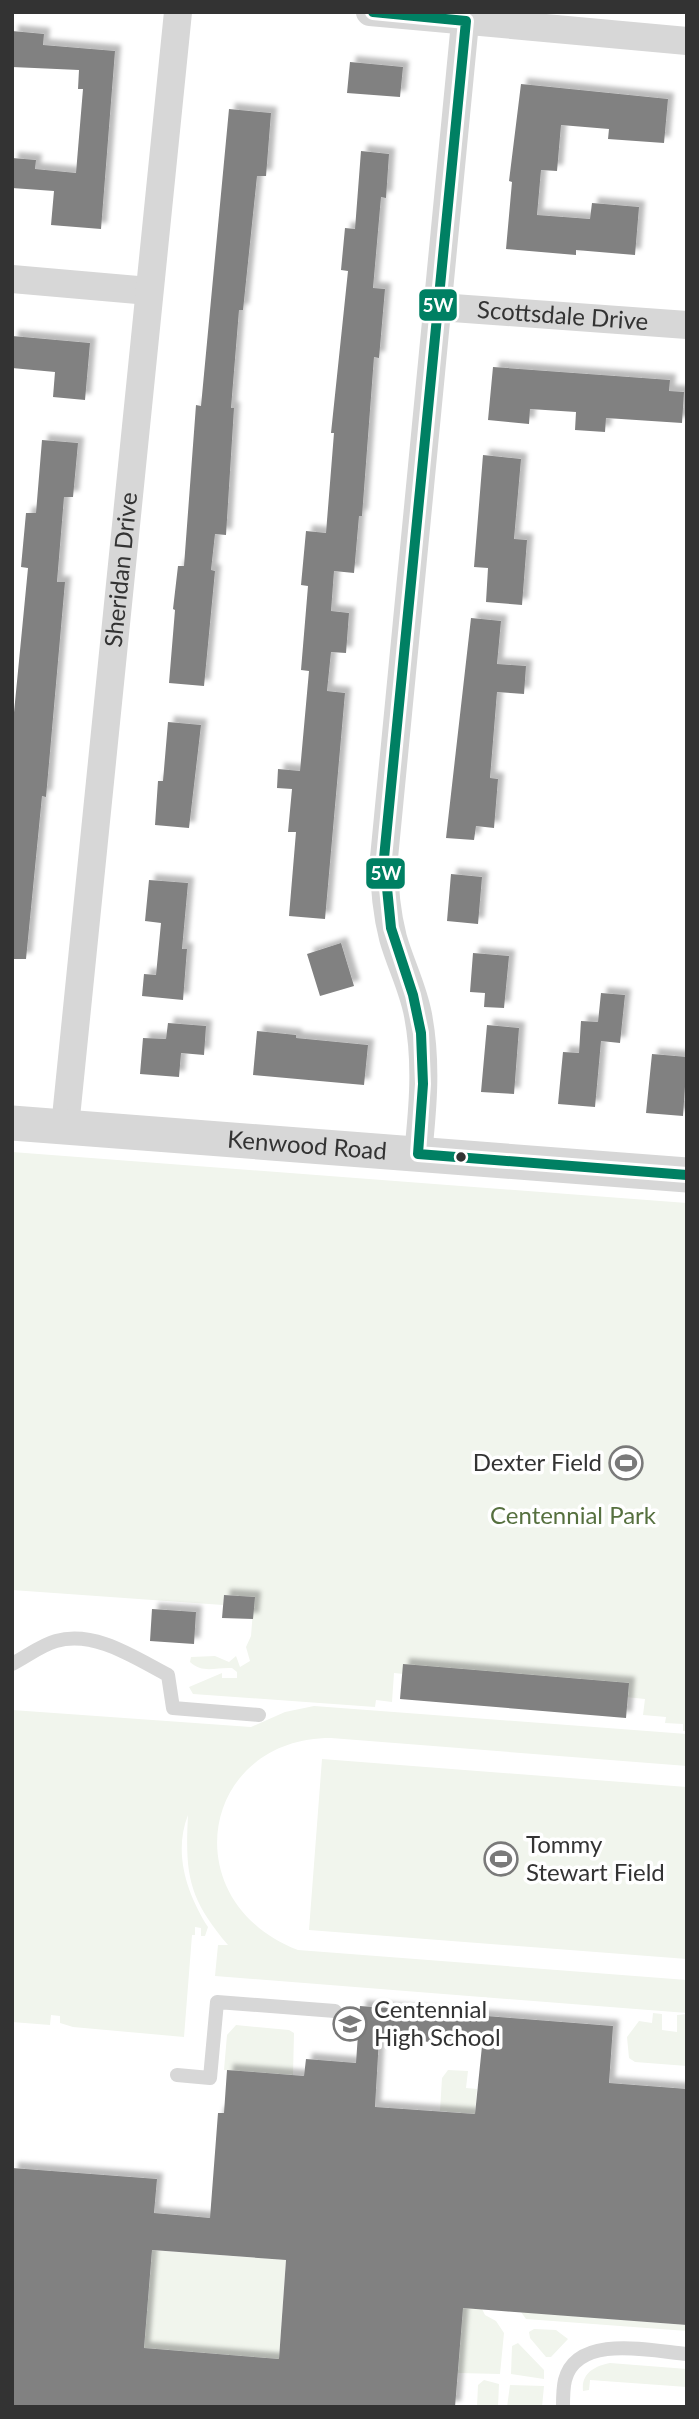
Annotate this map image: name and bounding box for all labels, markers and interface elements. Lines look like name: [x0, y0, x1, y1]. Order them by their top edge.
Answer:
line badge: 5W: [418, 288, 458, 322]
text: 5W: [423, 293, 454, 316]
street label: Scottsdale Drive: [476, 294, 649, 335]
street label: Sheridan Drive: [98, 491, 142, 649]
line badge: 5W: [365, 857, 406, 890]
text: 5W: [371, 861, 402, 884]
street label: Kenwood Road: [226, 1124, 388, 1165]
unlabelled marker: [454, 1150, 468, 1164]
sports icon: Dexter Field: [607, 1444, 645, 1482]
place label: Dexter Field: [473, 1447, 602, 1476]
park label: Centennial Park: [490, 1500, 657, 1529]
place label: Tommy Stewart Field: [526, 1829, 665, 1886]
sports icon: Tommy Stewart Field: [482, 1840, 520, 1878]
place label: Centennial High School: [374, 1994, 501, 2051]
school or university icon: Centennial High School: [331, 2005, 369, 2043]

